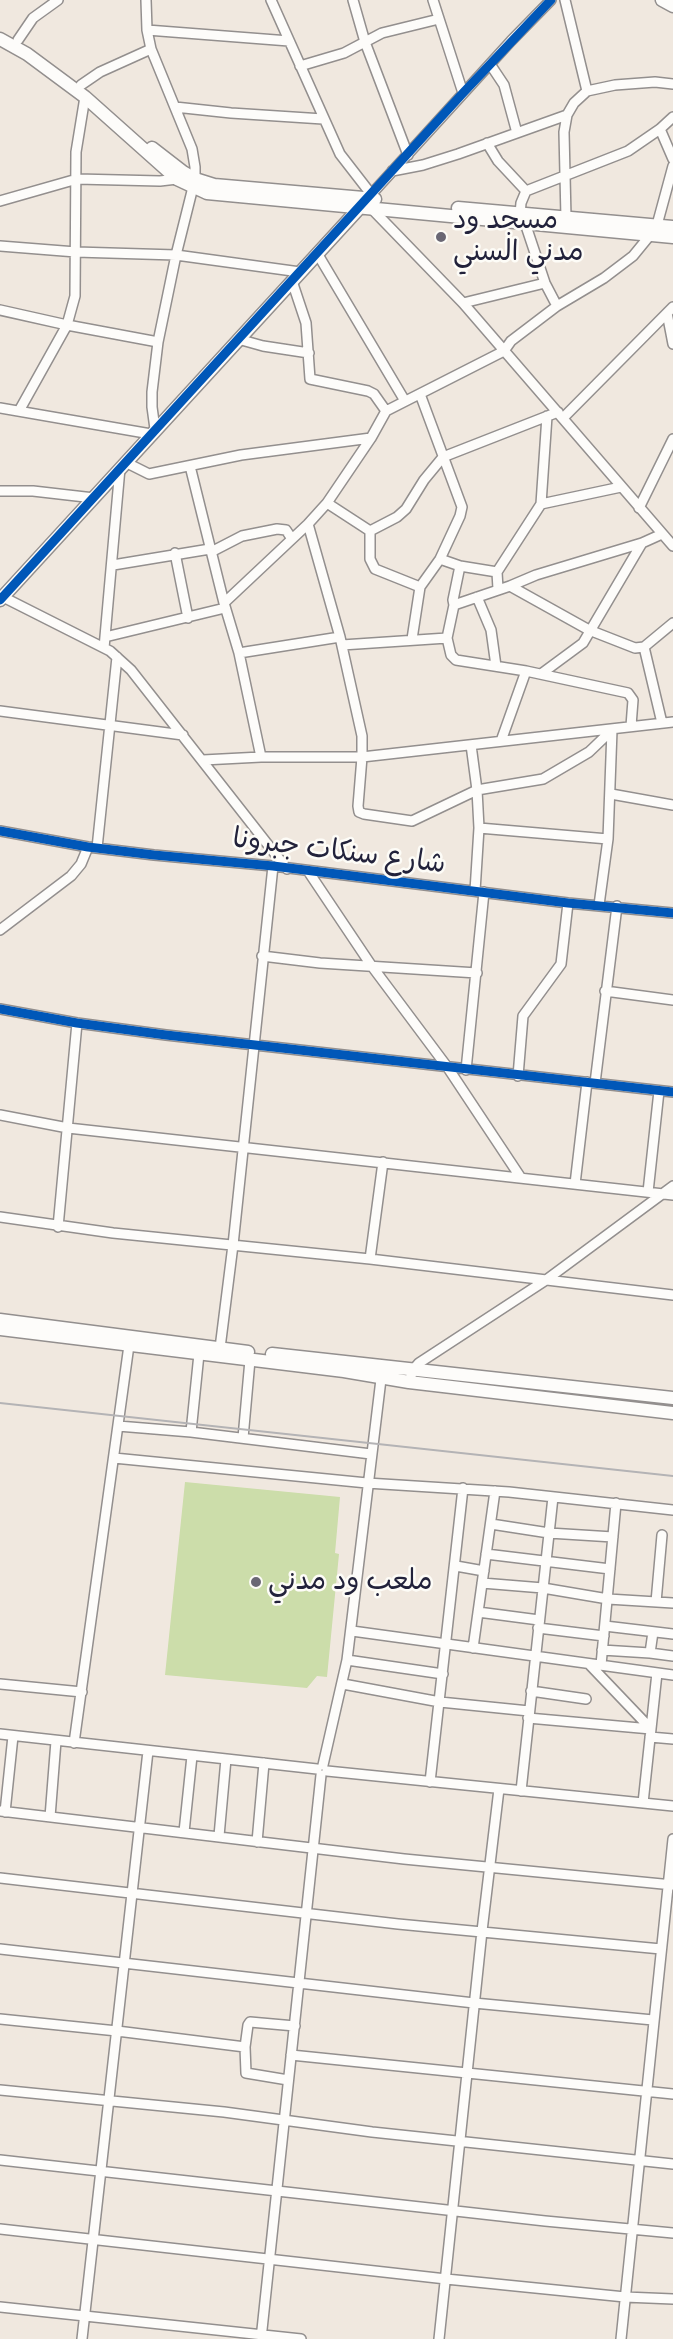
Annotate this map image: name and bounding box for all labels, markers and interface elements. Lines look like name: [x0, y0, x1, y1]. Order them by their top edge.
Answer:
place label: مسجد ود مدني السني: [453, 204, 584, 270]
marker: مسجد ود مدني السني: [434, 230, 448, 244]
street label: شارع سنكات جبرونا: [231, 822, 447, 882]
place label: ملعب ود مدني: [268, 1565, 433, 1599]
marker: ملعب ود مدني: [249, 1575, 263, 1589]

